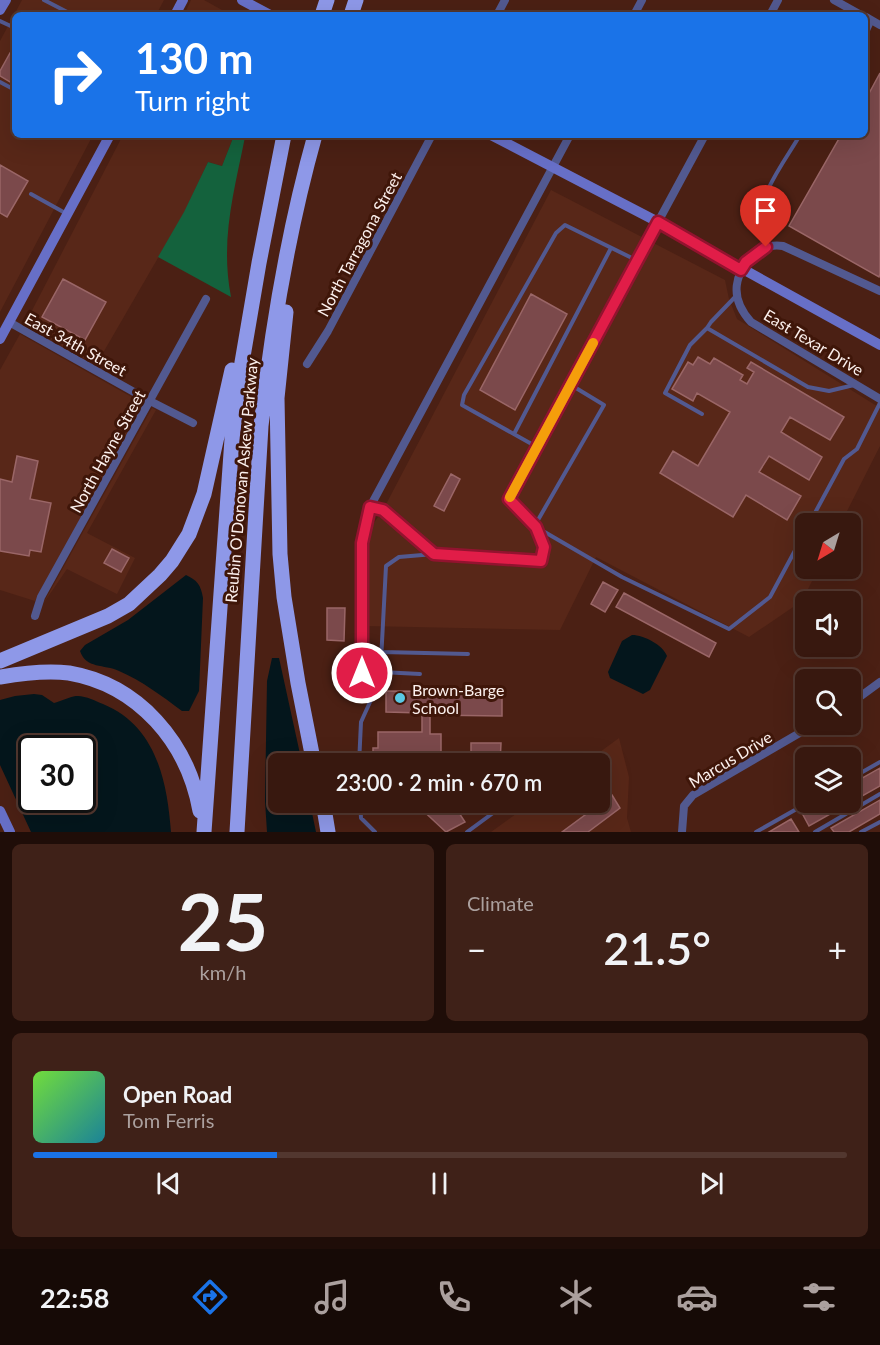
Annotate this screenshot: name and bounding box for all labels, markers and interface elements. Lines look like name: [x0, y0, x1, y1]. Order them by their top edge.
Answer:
text: 130 m: [135, 33, 253, 83]
icon: right: [36, 36, 114, 114]
text: Turn right: [135, 84, 250, 117]
street label: North Tarragona Street: [313, 168, 405, 319]
pin: [740, 185, 791, 247]
icon: arrive: [749, 194, 782, 227]
street label: East Texar Drive: [761, 305, 867, 379]
street label: East 34th Street: [22, 308, 130, 380]
street label: Reubin O'Donovan Askew Parkway: [221, 356, 261, 603]
street label: North Hayne Street: [65, 386, 149, 516]
north arrow: [795, 513, 861, 579]
map controls: [795, 513, 861, 813]
button: sound: [795, 591, 861, 657]
position arrow: [330, 641, 394, 705]
button: search: [795, 669, 861, 735]
place label: Brown-Barge School: [412, 680, 505, 717]
marker: Brown-Barge School: [393, 691, 407, 705]
street label: Marcus Drive: [685, 727, 775, 791]
speed limit sign: 30: [18, 735, 96, 813]
button: layers: [795, 747, 861, 813]
text: 23:00 · 2 min · 670 m: [336, 769, 542, 796]
text: 25: [178, 874, 268, 968]
text: Climate: [467, 891, 534, 915]
text: 21.5°: [603, 921, 711, 975]
text: −: [467, 929, 486, 969]
text: +: [828, 929, 847, 969]
text: km/h: [200, 960, 246, 984]
text: Open Road: [123, 1081, 232, 1108]
text: Tom Ferris: [123, 1108, 214, 1132]
icon: previous: [152, 1167, 185, 1200]
icon: pause: [423, 1167, 456, 1200]
icon: next: [695, 1167, 728, 1200]
icon: directions: [189, 1276, 231, 1318]
icon: music: [311, 1276, 353, 1318]
icon: phone: [433, 1276, 475, 1318]
icon: climate: [555, 1276, 597, 1318]
icon: car: [676, 1276, 718, 1318]
icon: filters: [798, 1276, 840, 1318]
text: 22:58: [40, 1281, 109, 1314]

